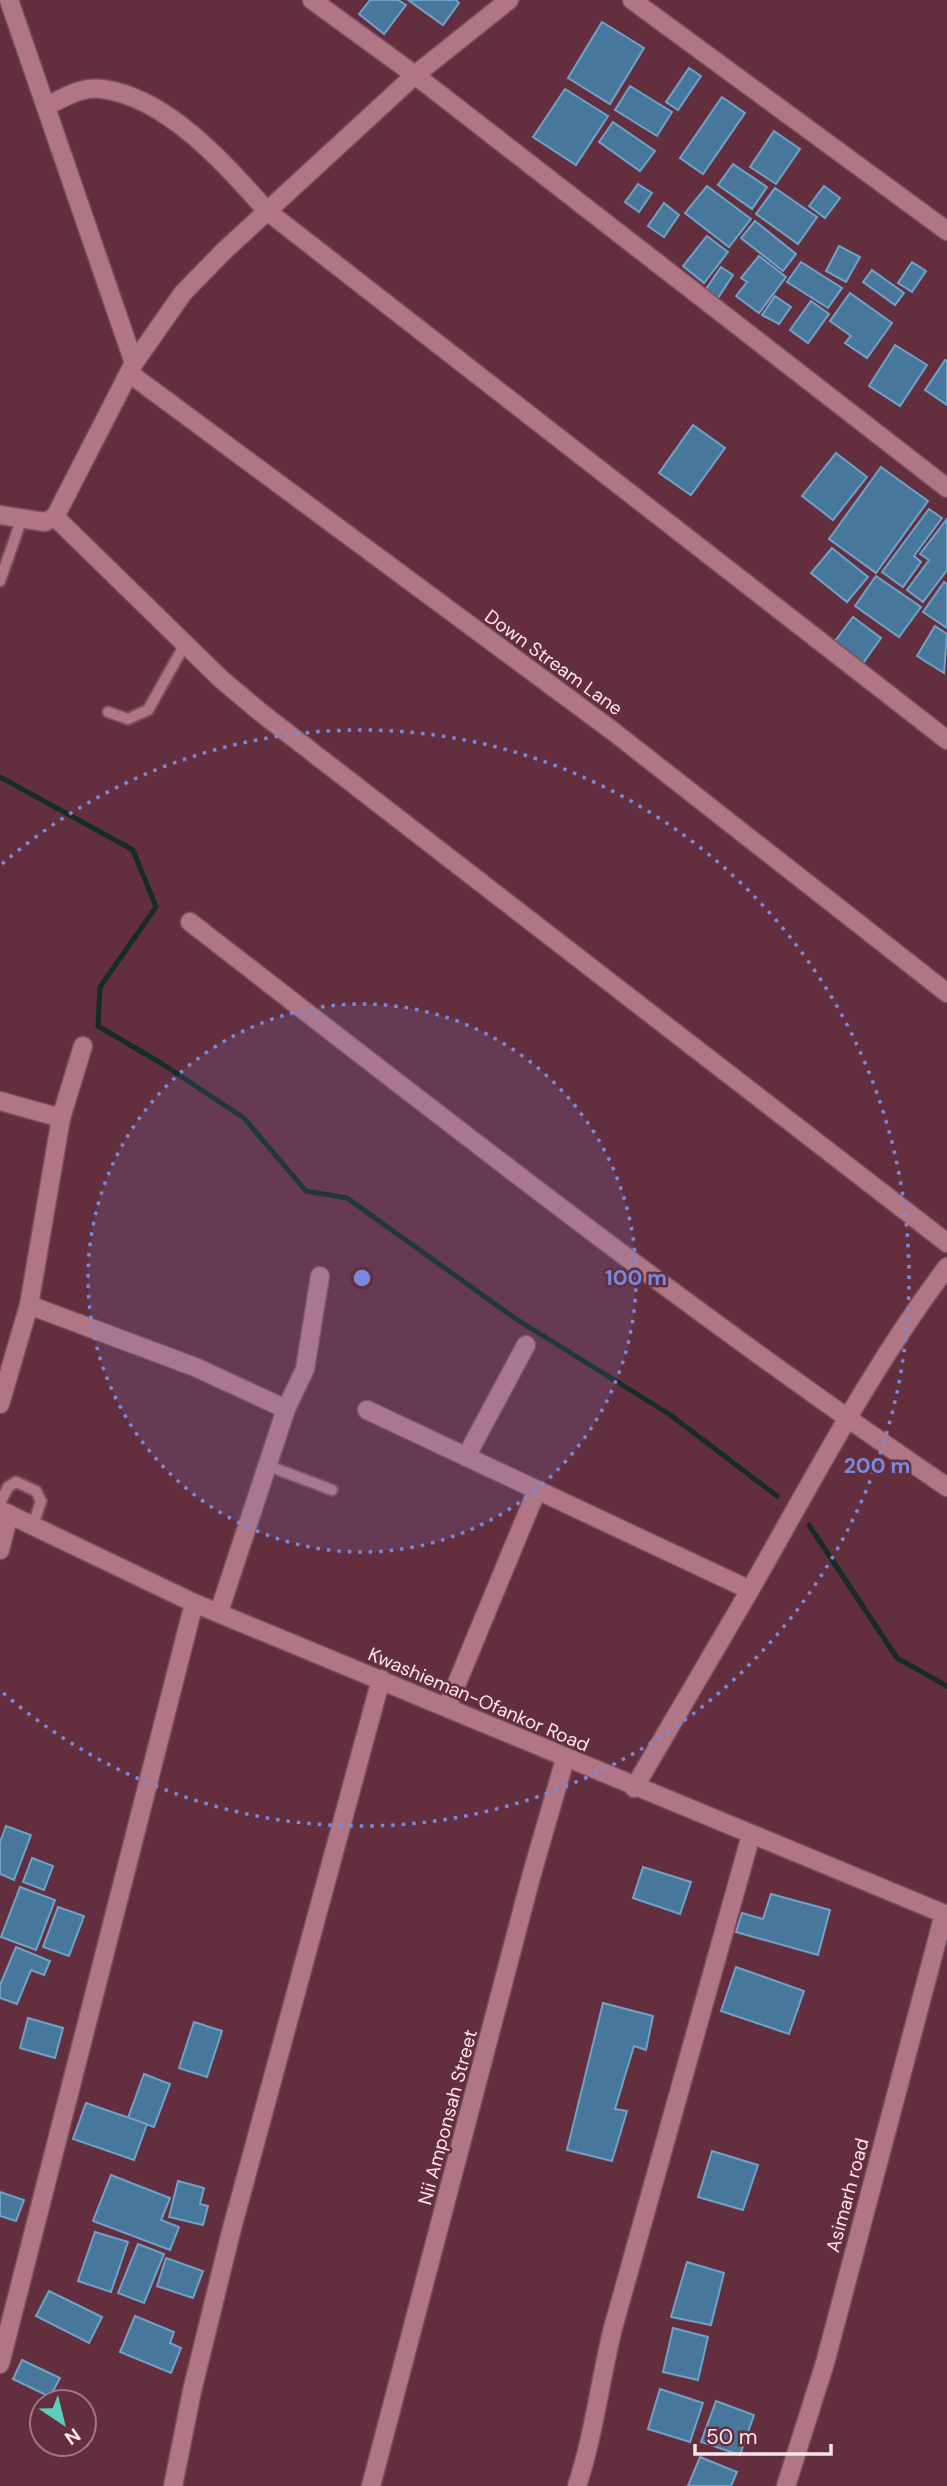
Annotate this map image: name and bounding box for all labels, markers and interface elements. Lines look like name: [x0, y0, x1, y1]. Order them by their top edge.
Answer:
street label: Down Stream Lane: [480, 604, 628, 721]
text: 100 m: [605, 1264, 667, 1292]
centre of rings: [350, 1266, 374, 1290]
text: 200 m: [844, 1452, 910, 1480]
street label: Kwashieman-Ofankor Road: [364, 1641, 593, 1757]
street label: Nii Amponsah Street: [412, 2027, 483, 2208]
street label: Asimarh road: [820, 2135, 875, 2255]
north arrow: [28, 2388, 98, 2458]
scale bar: [695, 2412, 832, 2456]
text: N: [60, 2422, 85, 2451]
text: 50 m: [706, 2423, 757, 2451]

